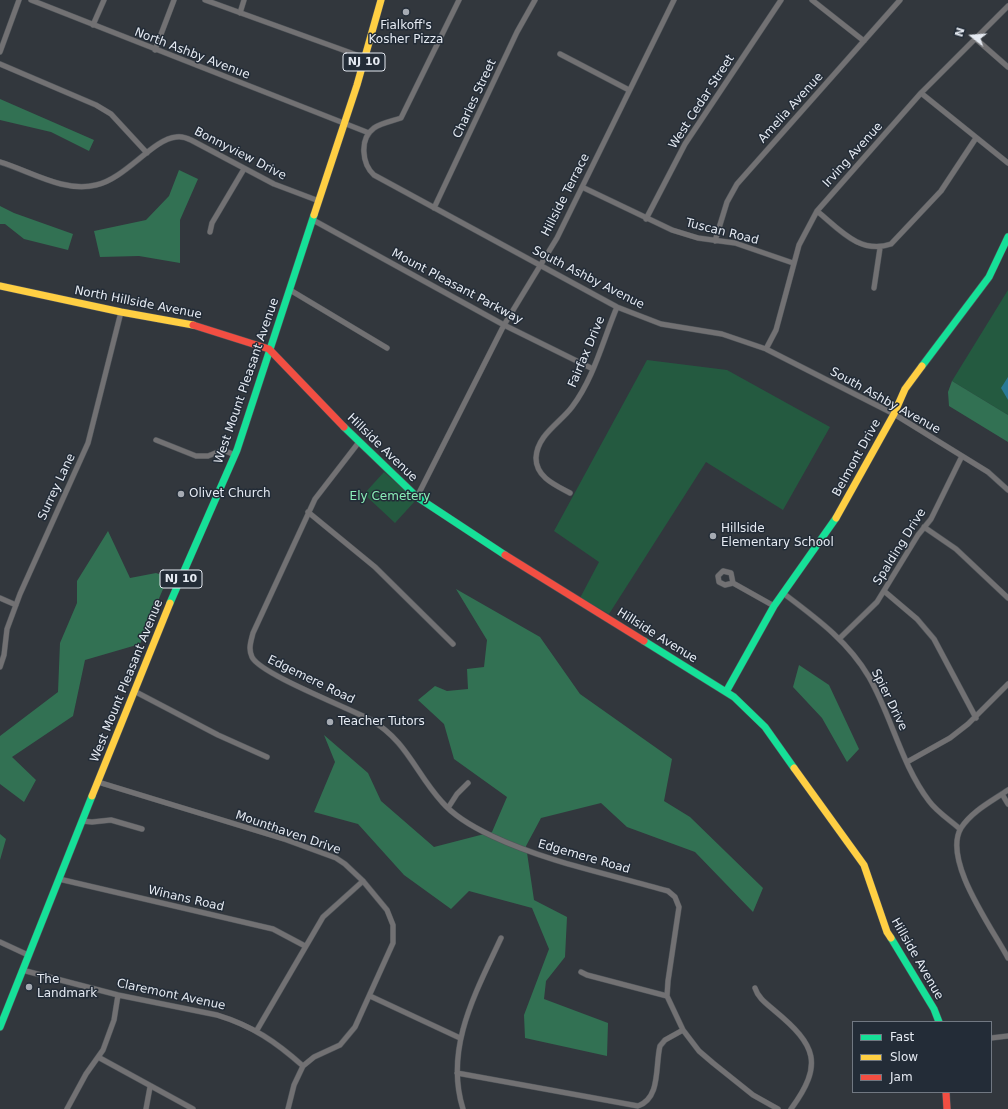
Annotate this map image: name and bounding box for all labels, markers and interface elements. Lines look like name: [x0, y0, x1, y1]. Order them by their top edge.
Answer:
marker: Fialkoff's Kosher Pizza: [401, 7, 411, 17]
north arrow: [952, 16, 992, 56]
place label: Fialkoff's Kosher Pizza: [369, 19, 443, 47]
street label: North Ashby Avenue: [132, 25, 252, 83]
text: N: [952, 26, 968, 39]
street label: West Cedar Street: [666, 52, 738, 152]
road number: NJ 10: [343, 53, 385, 71]
street label: Charles Street: [450, 57, 500, 141]
street label: Amelia Avenue: [756, 70, 826, 146]
street label: Irving Avenue: [820, 120, 886, 190]
street label: Bonnyview Drive: [192, 125, 288, 183]
street label: Hillside Terrace: [539, 151, 593, 239]
street label: Tuscan Road: [684, 216, 760, 248]
street label: South Ashby Avenue: [530, 243, 646, 313]
street label: Mount Pleasant Parkway: [389, 246, 525, 328]
street label: North Hillside Avenue: [73, 284, 203, 322]
street label: West Mount Pleasant Avenue: [212, 296, 282, 466]
street label: Fairfax Drive: [566, 314, 608, 390]
street label: South Ashby Avenue: [827, 365, 943, 437]
street label: Hillside Avenue: [344, 411, 420, 485]
street label: Belmont Drive: [830, 417, 884, 499]
street label: Surrey Lane: [35, 451, 79, 523]
place label: Olivet Church: [189, 487, 271, 501]
marker: Olivet Church: [176, 489, 186, 499]
park label: Ely Cemetery: [350, 490, 430, 504]
street label: Spalding Drive: [871, 506, 929, 588]
place label: Hillside Elementary School: [721, 522, 834, 550]
marker: Hillside Elementary School: [708, 531, 718, 541]
road number: NJ 10: [160, 570, 202, 588]
street label: West Mount Pleasant Avenue: [88, 597, 166, 765]
street label: Hillside Avenue: [614, 606, 700, 666]
street label: Edgemere Road: [265, 653, 357, 707]
street label: Spier Drive: [868, 667, 910, 733]
place label: Teacher Tutors: [338, 715, 425, 729]
marker: Teacher Tutors: [325, 717, 335, 727]
street label: Mounthaven Drive: [233, 808, 343, 858]
street label: Edgemere Road: [536, 837, 632, 877]
street label: Winans Road: [147, 883, 225, 915]
street label: Hillside Avenue: [888, 916, 946, 1002]
place label: The Landmark: [37, 973, 97, 1001]
street label: Claremont Avenue: [115, 976, 227, 1014]
marker: The Landmark: [24, 982, 34, 992]
legend: [852, 1021, 992, 1093]
text: Fast: [890, 1030, 914, 1044]
text: Slow: [890, 1050, 918, 1064]
text: Jam: [890, 1070, 913, 1084]

